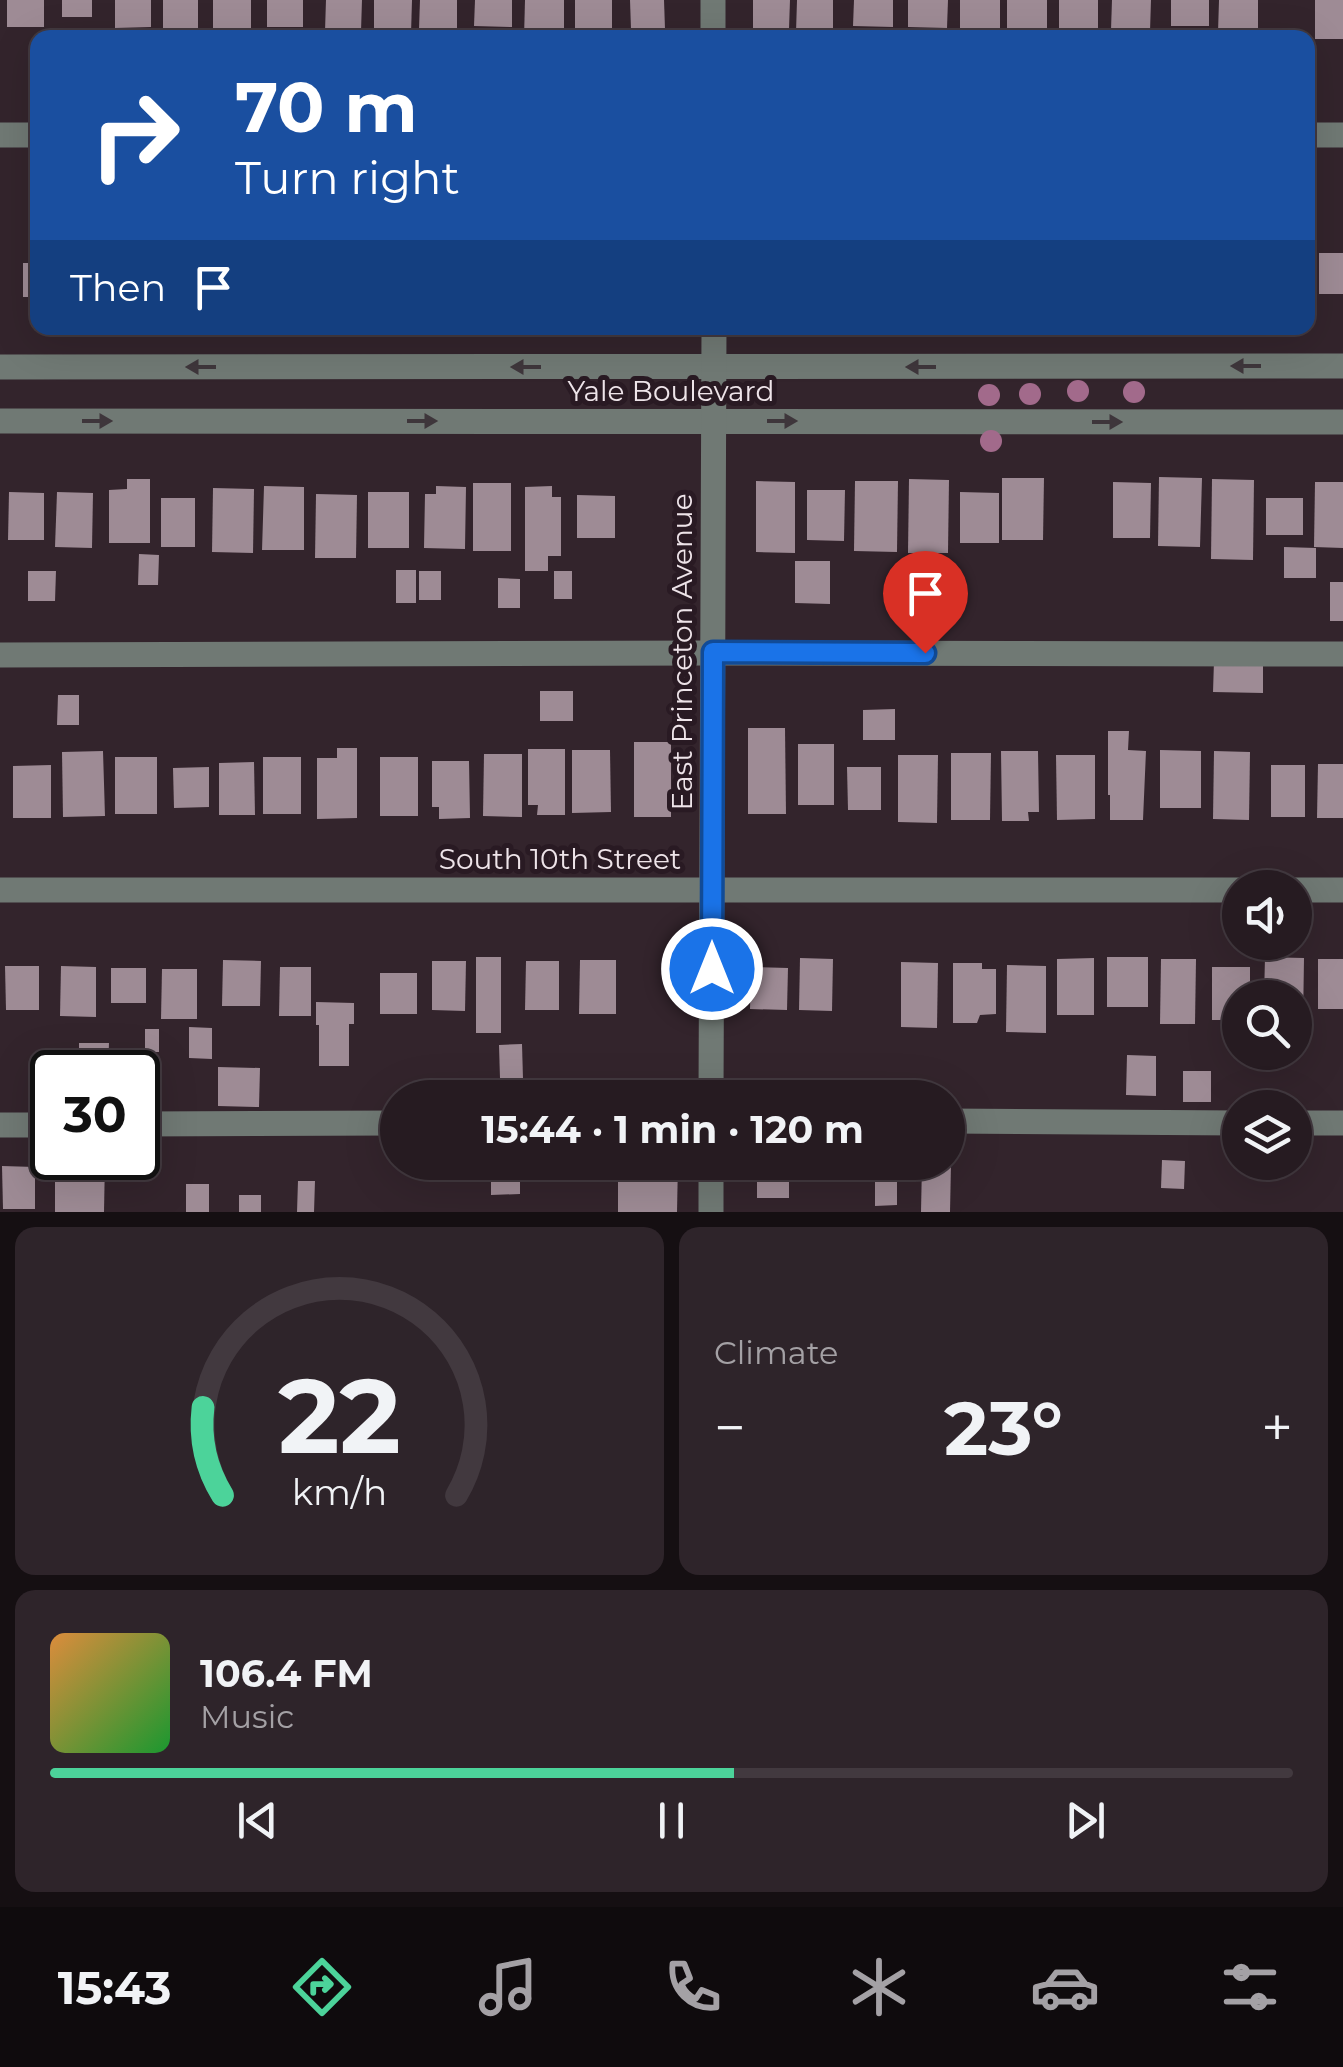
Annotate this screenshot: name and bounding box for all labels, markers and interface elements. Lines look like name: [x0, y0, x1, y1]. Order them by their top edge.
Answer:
text: 70 m: [235, 64, 418, 150]
icon: right: [70, 70, 200, 200]
text: Turn right: [235, 150, 460, 205]
icon: arrive: [186, 260, 241, 315]
text: Then: [70, 264, 166, 311]
one-way arrow: [1229, 358, 1261, 374]
one-way arrow: [184, 359, 216, 375]
one-way arrow: [509, 359, 541, 375]
one-way arrow: [904, 359, 936, 375]
street label: Yale Boulevard: [568, 374, 774, 408]
one-way arrow: [82, 413, 114, 429]
one-way arrow: [407, 413, 439, 429]
one-way arrow: [767, 413, 799, 429]
one-way arrow: [1092, 414, 1124, 430]
street label: East Princeton Avenue: [665, 493, 699, 811]
pin: [883, 551, 968, 654]
icon: arrive: [898, 566, 953, 621]
street label: South 10th Street: [439, 842, 681, 876]
map controls: [1222, 870, 1312, 1180]
button: sound: [1222, 870, 1312, 960]
position arrow: [660, 917, 764, 1021]
button: search: [1222, 980, 1312, 1070]
speed limit sign: 30: [30, 1050, 160, 1180]
button: layers: [1222, 1090, 1312, 1180]
text: 15:44 · 1 min · 120 m: [481, 1106, 864, 1153]
text: Climate: [714, 1333, 838, 1372]
text: 22: [278, 1352, 401, 1479]
text: 23°: [944, 1382, 1063, 1474]
text: −: [714, 1394, 746, 1461]
text: +: [1261, 1394, 1293, 1461]
text: km/h: [292, 1470, 387, 1514]
text: 106.4 FM: [200, 1650, 373, 1697]
text: Music: [200, 1697, 294, 1736]
icon: previous: [230, 1793, 285, 1848]
icon: pause: [644, 1793, 699, 1848]
icon: next: [1058, 1793, 1113, 1848]
icon: directions: [287, 1952, 357, 2022]
icon: music: [473, 1952, 543, 2022]
icon: phone: [658, 1952, 728, 2022]
icon: climate: [844, 1952, 914, 2022]
icon: car: [1030, 1952, 1100, 2022]
icon: filters: [1215, 1952, 1285, 2022]
text: 15:43: [58, 1960, 171, 2015]

